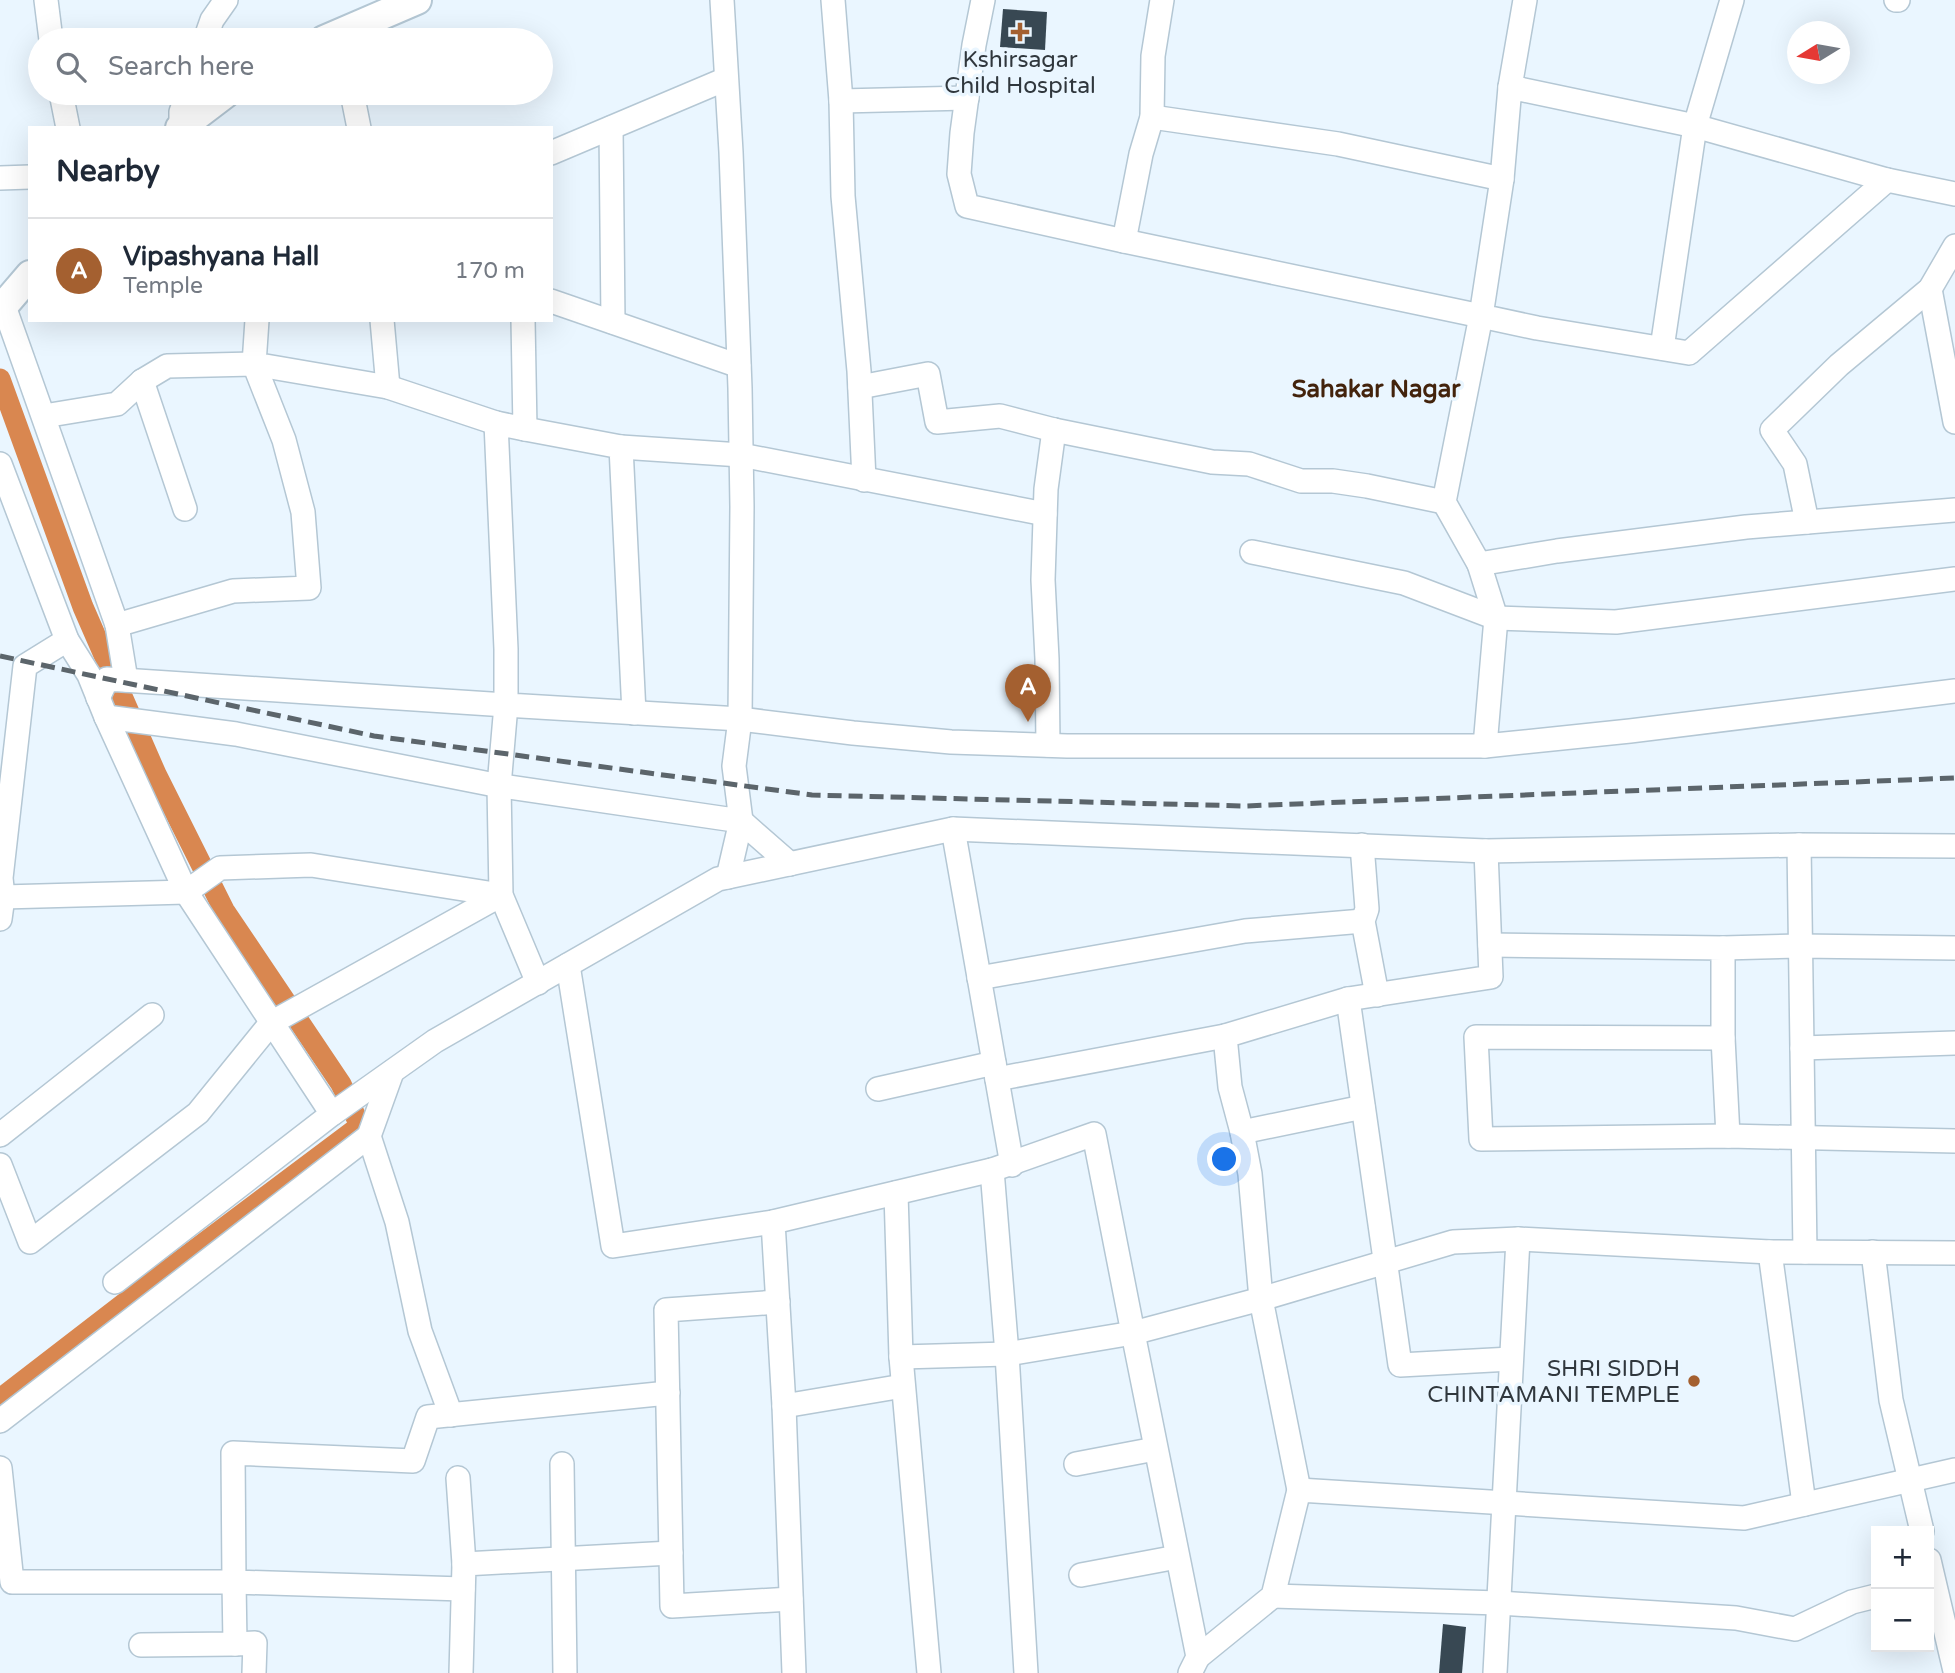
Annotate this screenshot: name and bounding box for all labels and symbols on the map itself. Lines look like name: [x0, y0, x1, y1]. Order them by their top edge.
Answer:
north arrow: [1787, 21, 1850, 84]
marker: Kshirsagar Child Hospital: [1010, 22, 1030, 42]
place label: Kshirsagar Child Hospital: [944, 46, 1096, 100]
district label: Sahakar Nagar: [1292, 375, 1461, 404]
pin: A: [1005, 664, 1051, 722]
your location: [1207, 1142, 1241, 1176]
place label: SHRI SIDDH CHINTAMANI TEMPLE: [1427, 1355, 1680, 1409]
marker: SHRI SIDDH CHINTAMANI TEMPLE: [1686, 1373, 1702, 1389]

